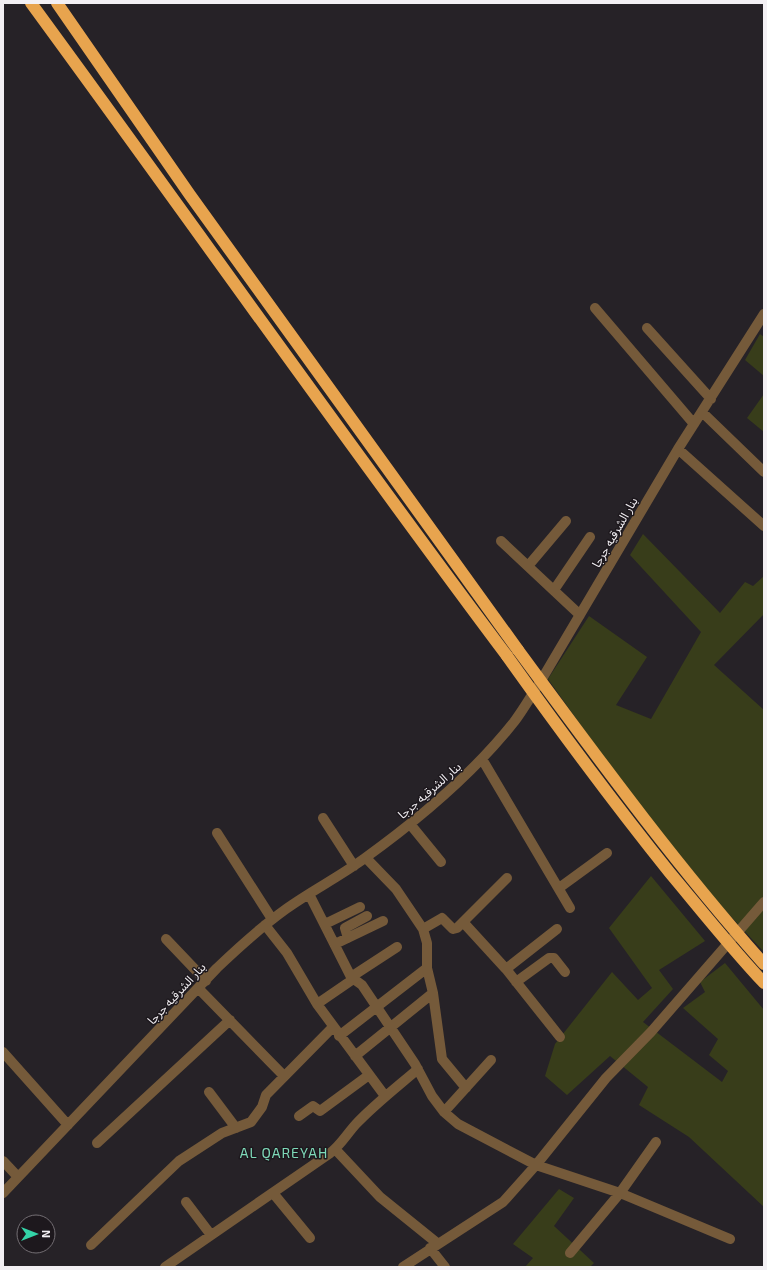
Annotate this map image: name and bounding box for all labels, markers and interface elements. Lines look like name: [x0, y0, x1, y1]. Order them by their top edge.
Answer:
street label: بنار الشرقيه جرجا: [588, 494, 641, 570]
street label: بنار الشرقيه جرجا: [395, 759, 464, 822]
street label: بنار الشرقيه جرجا: [144, 959, 209, 1027]
district label: AL QAREYAH: [240, 1144, 328, 1161]
north arrow: [16, 1214, 56, 1254]
text: N: [40, 1230, 53, 1238]

